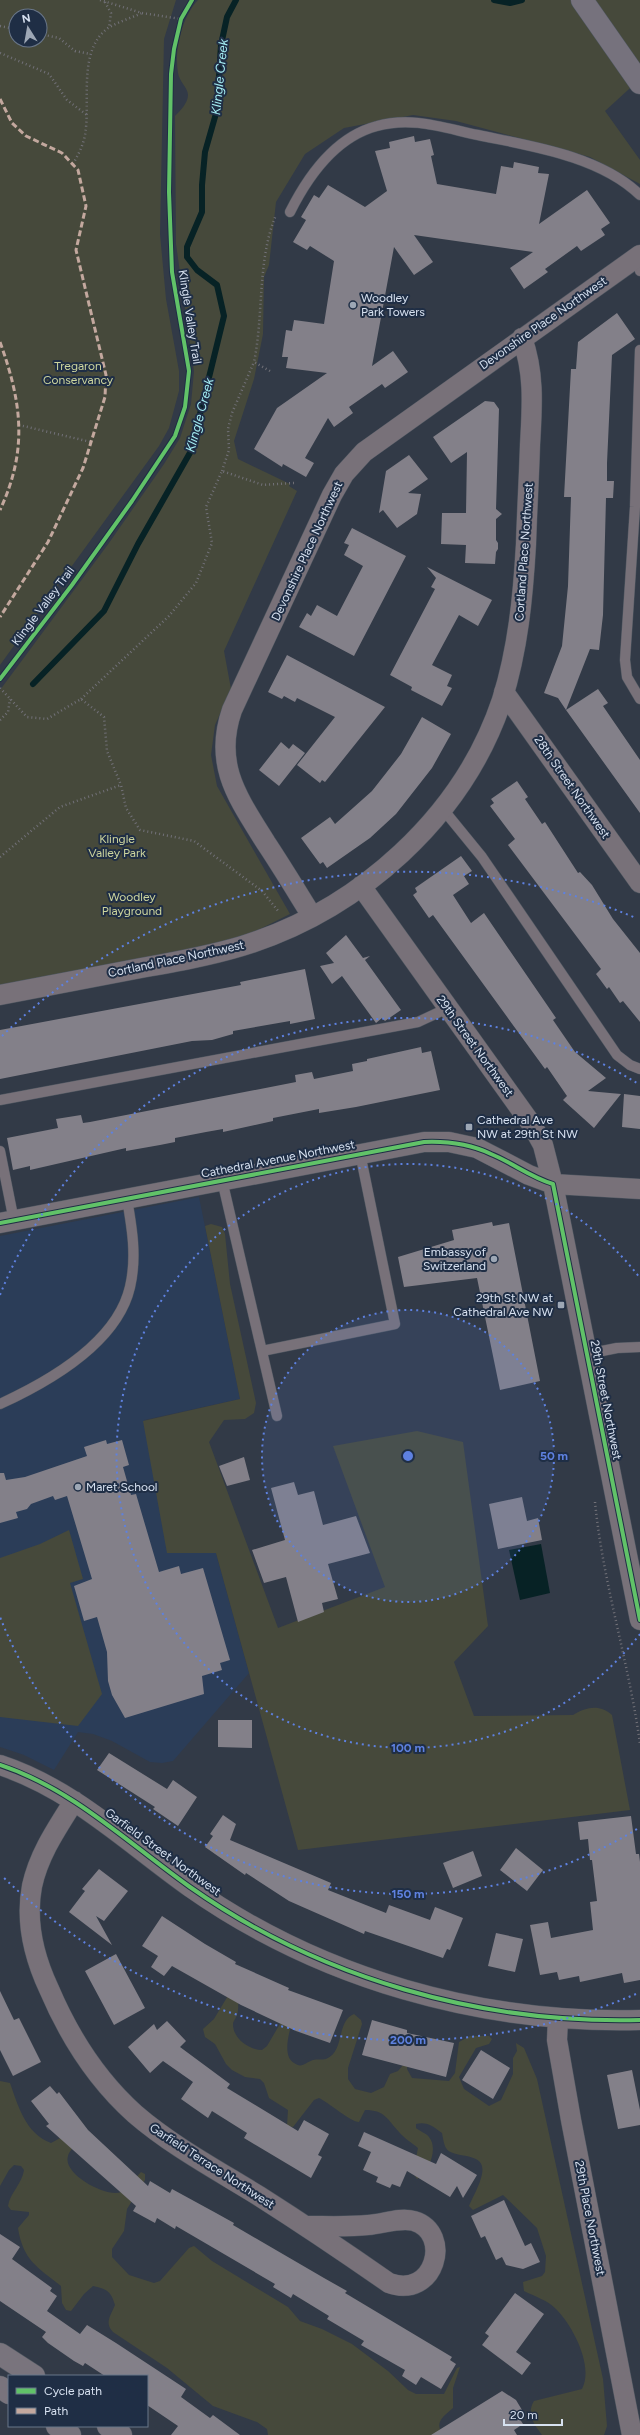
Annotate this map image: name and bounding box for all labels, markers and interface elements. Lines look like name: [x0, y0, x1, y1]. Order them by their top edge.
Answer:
north arrow: [8, 8, 48, 48]
text: N: [21, 11, 32, 26]
water label: Klingle Creek: [208, 38, 231, 116]
street label: Klingle Valley Trail: [176, 269, 204, 365]
street label: Devonshire Place Northwest: [477, 273, 610, 372]
place label: Woodley Park Towers: [361, 291, 425, 319]
marker: Woodley Park Towers: [348, 300, 358, 310]
park label: Tregaron Conservancy: [43, 359, 114, 387]
water label: Klingle Creek: [182, 376, 217, 454]
street label: Devonshire Place Northwest: [269, 479, 346, 623]
street label: Cortland Place Northwest: [512, 482, 536, 622]
street label: Klingle Valley Trail: [9, 564, 77, 648]
street label: 28th Street Northwest: [531, 733, 613, 841]
park label: Klingle Valley Park: [88, 832, 146, 860]
park label: Woodley Playground: [102, 890, 162, 918]
street label: Cortland Place Northwest: [107, 938, 246, 980]
street label: 29th Street Northwest: [434, 993, 517, 1100]
place label: Cathedral Ave NW at 29th St NW: [477, 1113, 578, 1141]
marker: Cathedral Ave NW at 29th St NW: [464, 1122, 474, 1132]
street label: Cathedral Avenue Northwest: [200, 1137, 357, 1181]
place label: Embassy of Switzerland: [423, 1245, 487, 1273]
marker: Embassy of Switzerland: [489, 1254, 499, 1264]
place label: 29th St NW at Cathedral Ave NW: [453, 1291, 553, 1319]
marker: 29th St NW at Cathedral Ave NW: [556, 1300, 566, 1310]
street label: 29th Street Northwest: [588, 1339, 625, 1462]
centre of rings: [401, 1449, 415, 1463]
text: 50 m: [540, 1449, 568, 1463]
place label: Maret School: [86, 1480, 158, 1494]
marker: Maret School: [73, 1482, 83, 1492]
text: 100 m: [391, 1741, 425, 1755]
street label: Garfield Street Northwest: [102, 1805, 224, 1899]
text: 150 m: [391, 1887, 425, 1901]
text: 200 m: [390, 2033, 426, 2047]
street label: Garfield Terrace Northwest: [147, 2120, 277, 2212]
street label: 29th Place Northwest: [572, 2159, 608, 2277]
legend: [8, 2375, 148, 2427]
text: Cycle path: [44, 2384, 102, 2398]
scale bar: [504, 2401, 562, 2427]
text: Path: [44, 2404, 68, 2418]
text: 20 m: [510, 2408, 538, 2422]

